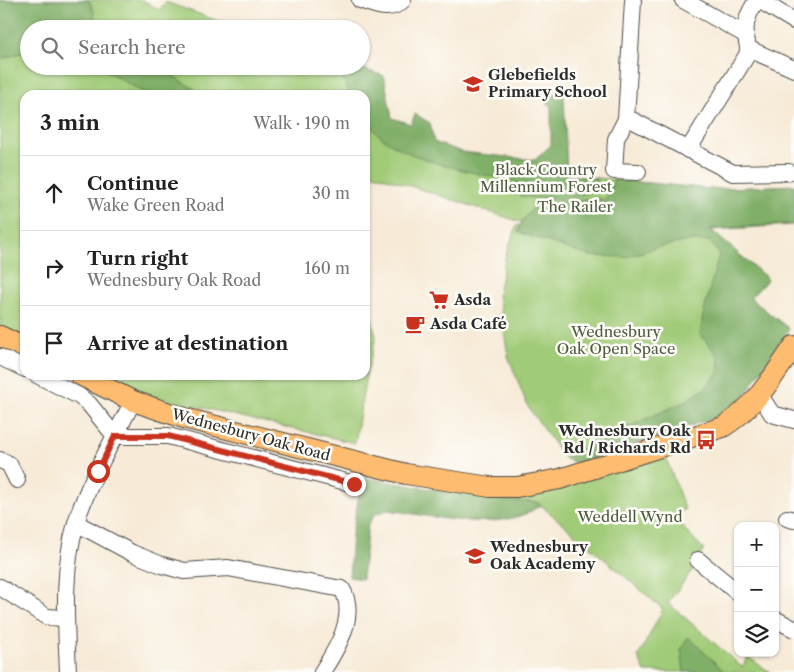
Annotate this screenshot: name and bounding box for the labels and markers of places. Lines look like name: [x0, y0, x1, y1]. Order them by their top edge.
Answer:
place label: Glebefields Primary School: [488, 65, 607, 101]
school or university icon: Glebefields Primary School: [462, 73, 484, 95]
supermarket icon: Asda: [428, 289, 450, 311]
place label: Asda: [453, 290, 492, 309]
cafe icon: Asda Café: [404, 313, 426, 335]
place label: Asda Café: [429, 314, 507, 333]
place label: Wednesbury Oak Rd / Richards Rd: [557, 421, 692, 457]
bus stop icon: Wednesbury Oak Rd / Richards Rd: [695, 429, 717, 451]
place label: Wednesbury Oak Academy: [489, 537, 596, 573]
school or university icon: Wednesbury Oak Academy: [464, 545, 486, 567]

